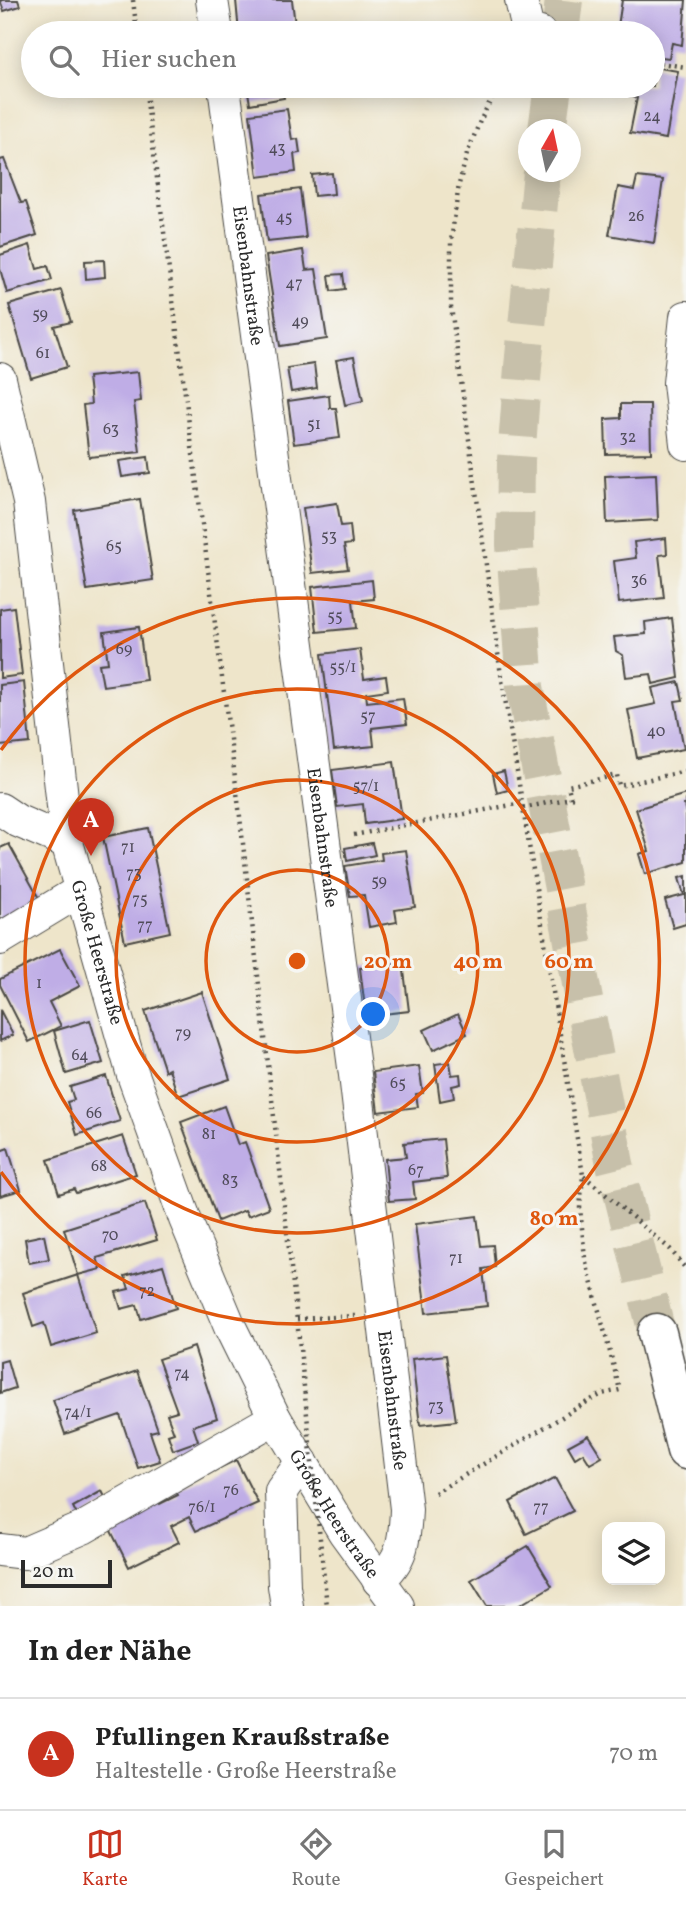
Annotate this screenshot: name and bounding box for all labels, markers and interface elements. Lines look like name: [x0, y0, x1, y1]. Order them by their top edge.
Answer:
search box: [21, 21, 665, 98]
icon: search: [45, 41, 83, 79]
text: Hier suchen: [101, 42, 237, 78]
house number: 24: [643, 106, 661, 128]
north arrow: [518, 119, 581, 182]
house number: 43: [268, 138, 286, 160]
street label: Eisenbahnstraße: [225, 204, 269, 347]
house number: 26: [628, 206, 644, 228]
house number: 45: [276, 207, 292, 229]
house number: 47: [285, 273, 303, 295]
house number: 59: [32, 304, 48, 326]
house number: 49: [291, 311, 309, 333]
house number: 61: [36, 343, 50, 365]
house number: 51: [307, 414, 321, 436]
house number: 63: [103, 419, 119, 441]
house number: 32: [620, 427, 636, 449]
house number: 53: [321, 526, 337, 548]
house number: 65: [106, 536, 122, 558]
house number: 36: [631, 570, 647, 592]
house number: 55: [327, 606, 343, 628]
house number: 69: [116, 639, 132, 661]
house number: 55/1: [330, 657, 356, 679]
house number: 57: [360, 706, 376, 728]
house number: 40: [647, 721, 665, 743]
street label: Eisenbahnstraße: [299, 766, 344, 909]
house number: 57/1: [353, 776, 379, 798]
pin: A: [68, 798, 114, 856]
house number: 71: [121, 837, 135, 859]
house number: 73: [126, 863, 142, 885]
house number: 59: [371, 871, 387, 893]
street label: Große Heerstraße: [63, 877, 129, 1028]
house number: 75: [132, 889, 148, 911]
house number: 77: [137, 915, 153, 937]
text: 20 m: [364, 948, 412, 977]
text: 40 m: [453, 948, 503, 977]
text: 60 m: [545, 948, 593, 977]
centre of rings: [285, 949, 309, 973]
house number: 1: [36, 973, 42, 995]
your location: [356, 997, 390, 1031]
house number: 79: [175, 1023, 191, 1045]
house number: 64: [71, 1045, 89, 1067]
house number: 65: [390, 1073, 406, 1095]
house number: 66: [86, 1103, 102, 1125]
house number: 81: [202, 1124, 216, 1146]
house number: 68: [91, 1156, 107, 1178]
house number: 67: [408, 1160, 424, 1182]
house number: 83: [222, 1170, 238, 1192]
text: 80 m: [530, 1205, 578, 1234]
house number: 70: [102, 1225, 118, 1247]
house number: 71: [449, 1248, 463, 1270]
house number: 72: [139, 1281, 155, 1303]
street label: Eisenbahnstraße: [370, 1329, 412, 1472]
house number: 74: [174, 1363, 190, 1385]
house number: 73: [428, 1396, 444, 1418]
house number: 74/1: [64, 1402, 92, 1424]
street label: Große Heerstraße: [282, 1445, 385, 1584]
house number: 76: [223, 1480, 239, 1502]
house number: 76/1: [188, 1497, 216, 1519]
house number: 77: [533, 1497, 549, 1519]
map controls: [602, 1522, 665, 1585]
button: layers: [602, 1522, 665, 1585]
scale bar: [21, 1557, 112, 1589]
text: 20 m: [32, 1559, 74, 1585]
text: In der Nähe: [28, 1631, 192, 1673]
text: Pfullingen Kraußstraße: [95, 1720, 390, 1756]
text: A: [43, 1738, 59, 1770]
text: 70 m: [609, 1738, 658, 1770]
text: Haltestelle · Große Heerstraße: [95, 1756, 397, 1788]
tab: Karte: [82, 1825, 128, 1893]
tab: Route: [292, 1825, 341, 1893]
tab: Gespeichert: [504, 1825, 604, 1893]

